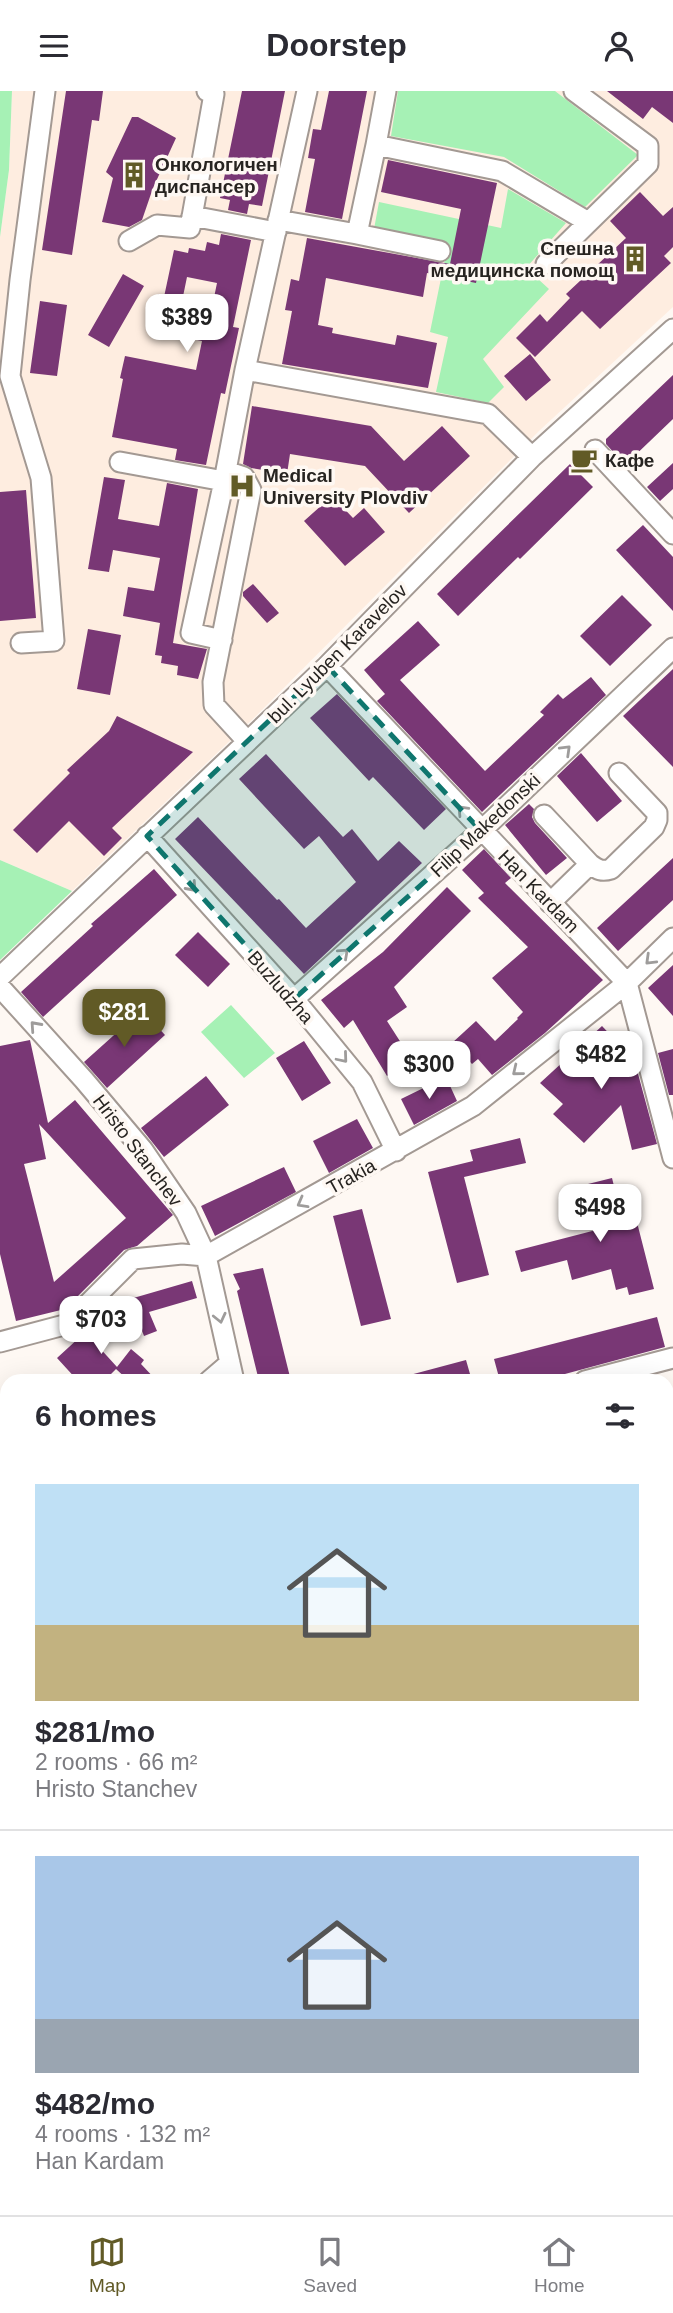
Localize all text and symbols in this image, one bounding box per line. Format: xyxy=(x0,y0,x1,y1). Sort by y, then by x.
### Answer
icon: menu xyxy=(35,27,73,65)
text: Doorstep xyxy=(266,27,407,63)
icon: person xyxy=(600,27,638,65)
place label: Онкологичен диспансер xyxy=(155,154,278,197)
building icon: Онкологичен диспансер xyxy=(119,160,149,190)
place label: Спешна медицинска помощ xyxy=(431,238,614,281)
building icon: Спешна медицинска помощ xyxy=(620,244,650,274)
pin: $389 xyxy=(146,295,228,354)
text: $389 xyxy=(161,304,213,330)
cafe icon: Кафе xyxy=(569,445,599,475)
place label: Кафе xyxy=(605,450,654,471)
place label: Medical University Plovdiv xyxy=(263,465,428,508)
hospital icon: Medical University Plovdiv xyxy=(227,471,257,501)
street label: bul. Lyuben Karavelov xyxy=(264,579,411,727)
one-way arrow xyxy=(558,745,571,758)
street label: Filip Makedonski xyxy=(426,769,544,881)
one-way arrow xyxy=(457,805,470,818)
street label: Han Kardam xyxy=(494,846,583,937)
one-way arrow xyxy=(184,879,197,892)
street label: Buzludzha xyxy=(244,947,318,1028)
one-way arrow xyxy=(336,949,349,962)
one-way arrow xyxy=(645,952,658,965)
pin: $281 xyxy=(83,989,165,1049)
text: $281 xyxy=(98,999,150,1025)
one-way arrow xyxy=(30,1021,43,1034)
pin: $482 xyxy=(560,1031,642,1091)
pin: $300 xyxy=(388,1041,470,1101)
text: $482 xyxy=(575,1041,627,1067)
one-way arrow xyxy=(334,1050,347,1063)
text: $300 xyxy=(403,1051,455,1077)
one-way arrow xyxy=(512,1063,524,1076)
street label: Hristo Stanchev xyxy=(89,1090,187,1211)
street label: Trakia xyxy=(323,1154,379,1198)
pin: $498 xyxy=(559,1185,641,1244)
text: $498 xyxy=(574,1194,626,1220)
one-way arrow xyxy=(297,1195,310,1208)
pin: $703 xyxy=(60,1297,142,1356)
text: $703 xyxy=(75,1306,127,1332)
one-way arrow xyxy=(212,1312,227,1324)
icon: filters xyxy=(601,1397,639,1435)
text: 6 homes xyxy=(35,1399,157,1432)
icon: home xyxy=(274,1530,400,1656)
text: $281/mo xyxy=(35,1715,155,1748)
text: 2 rooms · 66 m² xyxy=(35,1749,197,1775)
text: Hristo Stanchev xyxy=(35,1776,197,1802)
icon: home xyxy=(274,1902,400,2028)
text: $482/mo xyxy=(35,2087,155,2120)
text: 4 rooms · 132 m² xyxy=(35,2121,210,2147)
text: Han Kardam xyxy=(35,2148,164,2174)
tab: Map xyxy=(88,2233,126,2297)
tab: Saved xyxy=(303,2233,357,2297)
tab: Home xyxy=(534,2233,585,2297)

